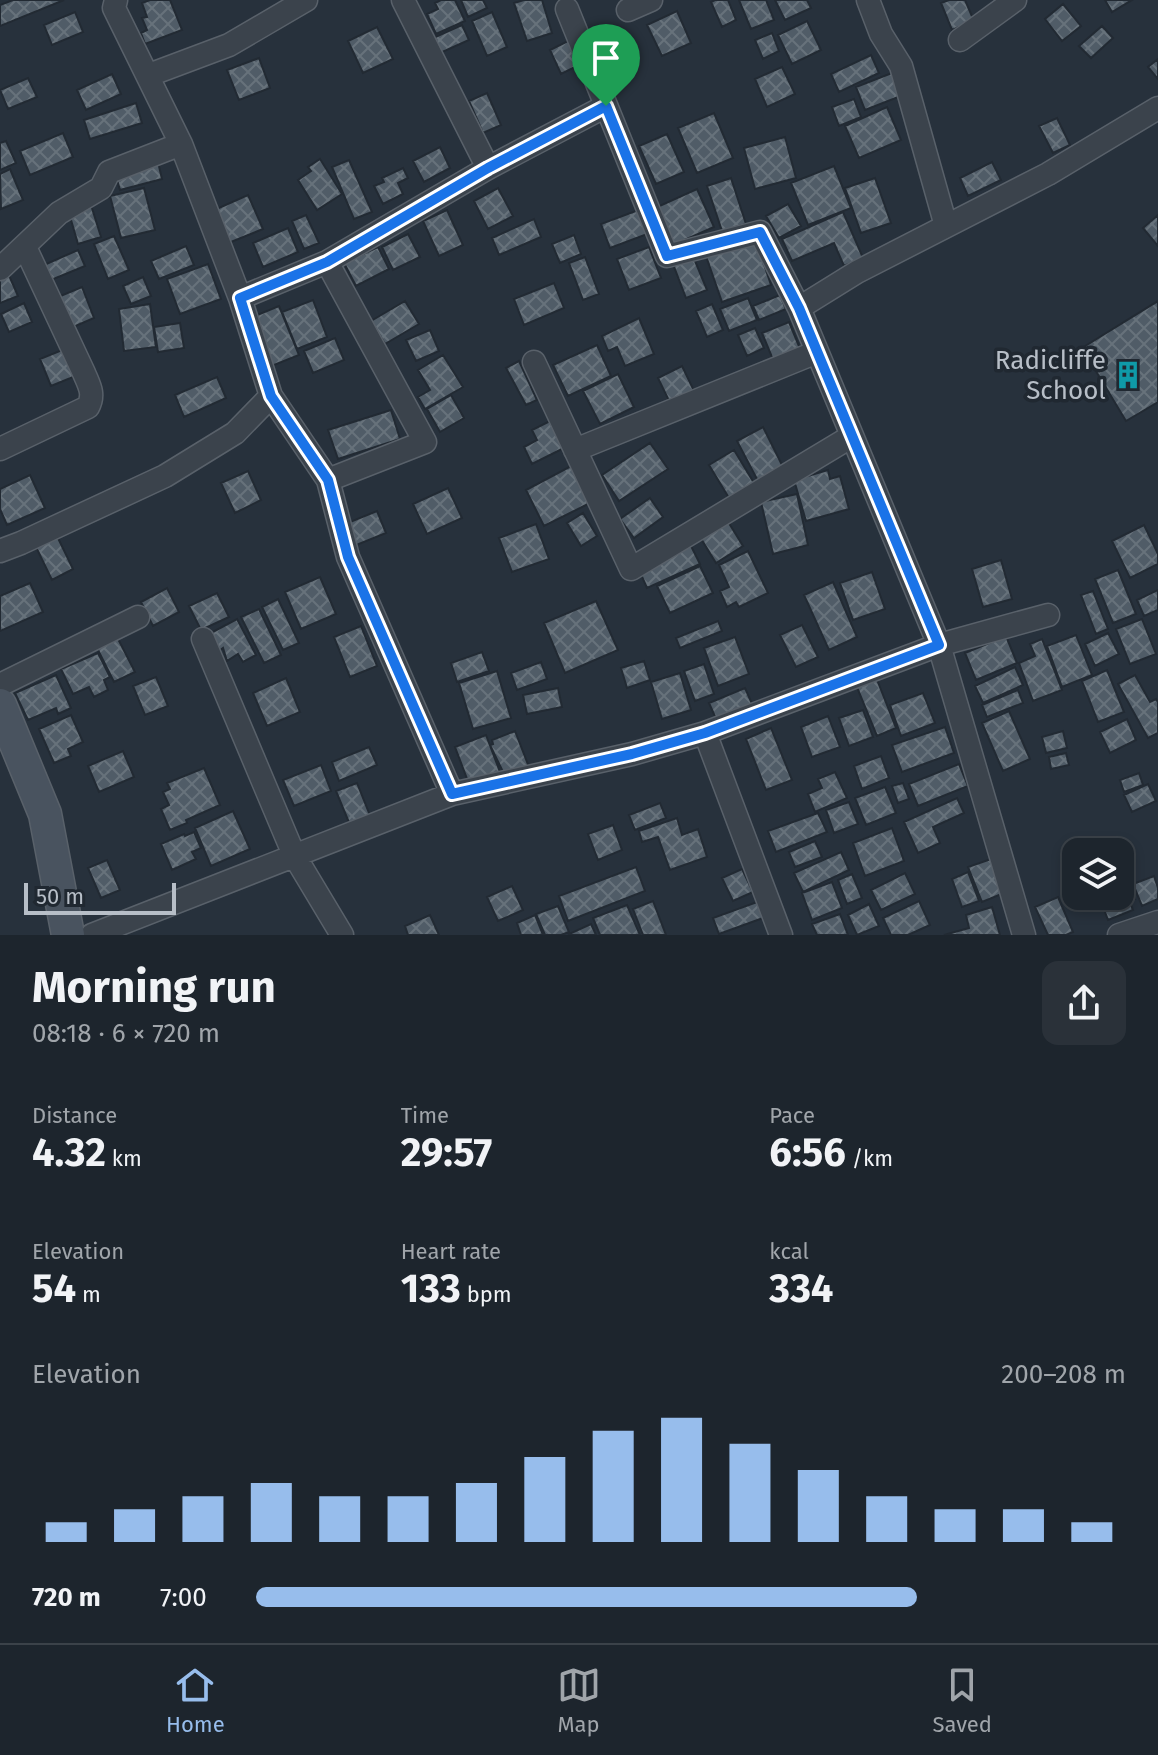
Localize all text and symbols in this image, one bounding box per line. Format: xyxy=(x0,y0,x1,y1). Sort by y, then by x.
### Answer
pin xyxy=(572,24,640,106)
icon: arrive xyxy=(584,36,628,80)
place label: Radicliffe School xyxy=(995,345,1106,406)
building icon: Radicliffe School xyxy=(1113,360,1143,390)
map controls xyxy=(1062,838,1134,910)
button: layers xyxy=(1062,838,1134,910)
scale bar xyxy=(24,879,176,915)
text: 50 m xyxy=(36,883,84,910)
text: Morning run xyxy=(32,961,276,1014)
button: share xyxy=(1042,961,1126,1045)
text: 08:18 · 6 × 720 m xyxy=(32,1018,220,1049)
text: Distance xyxy=(32,1102,117,1129)
text: Time xyxy=(401,1102,449,1129)
text: Pace xyxy=(769,1102,815,1129)
text: 4.32 xyxy=(32,1129,106,1177)
text: 29:57 xyxy=(401,1129,492,1177)
text: 6:56 xyxy=(769,1129,846,1177)
text: km xyxy=(106,1145,142,1172)
text: /km xyxy=(846,1145,893,1172)
text: Elevation xyxy=(32,1238,124,1265)
text: Heart rate xyxy=(401,1238,501,1265)
text: kcal xyxy=(769,1238,809,1265)
text: 54 xyxy=(32,1265,76,1313)
text: 133 xyxy=(401,1265,461,1313)
text: 334 xyxy=(769,1265,833,1313)
text: m xyxy=(76,1281,101,1308)
text: bpm xyxy=(461,1281,512,1308)
text: Elevation xyxy=(32,1359,141,1390)
text: 200–208 m xyxy=(1001,1359,1126,1390)
text: 720 m xyxy=(32,1582,101,1613)
text: 7:00 xyxy=(160,1582,207,1613)
tab: Home xyxy=(166,1663,225,1738)
tab: Map xyxy=(557,1663,601,1738)
tab: Saved xyxy=(933,1663,992,1738)

